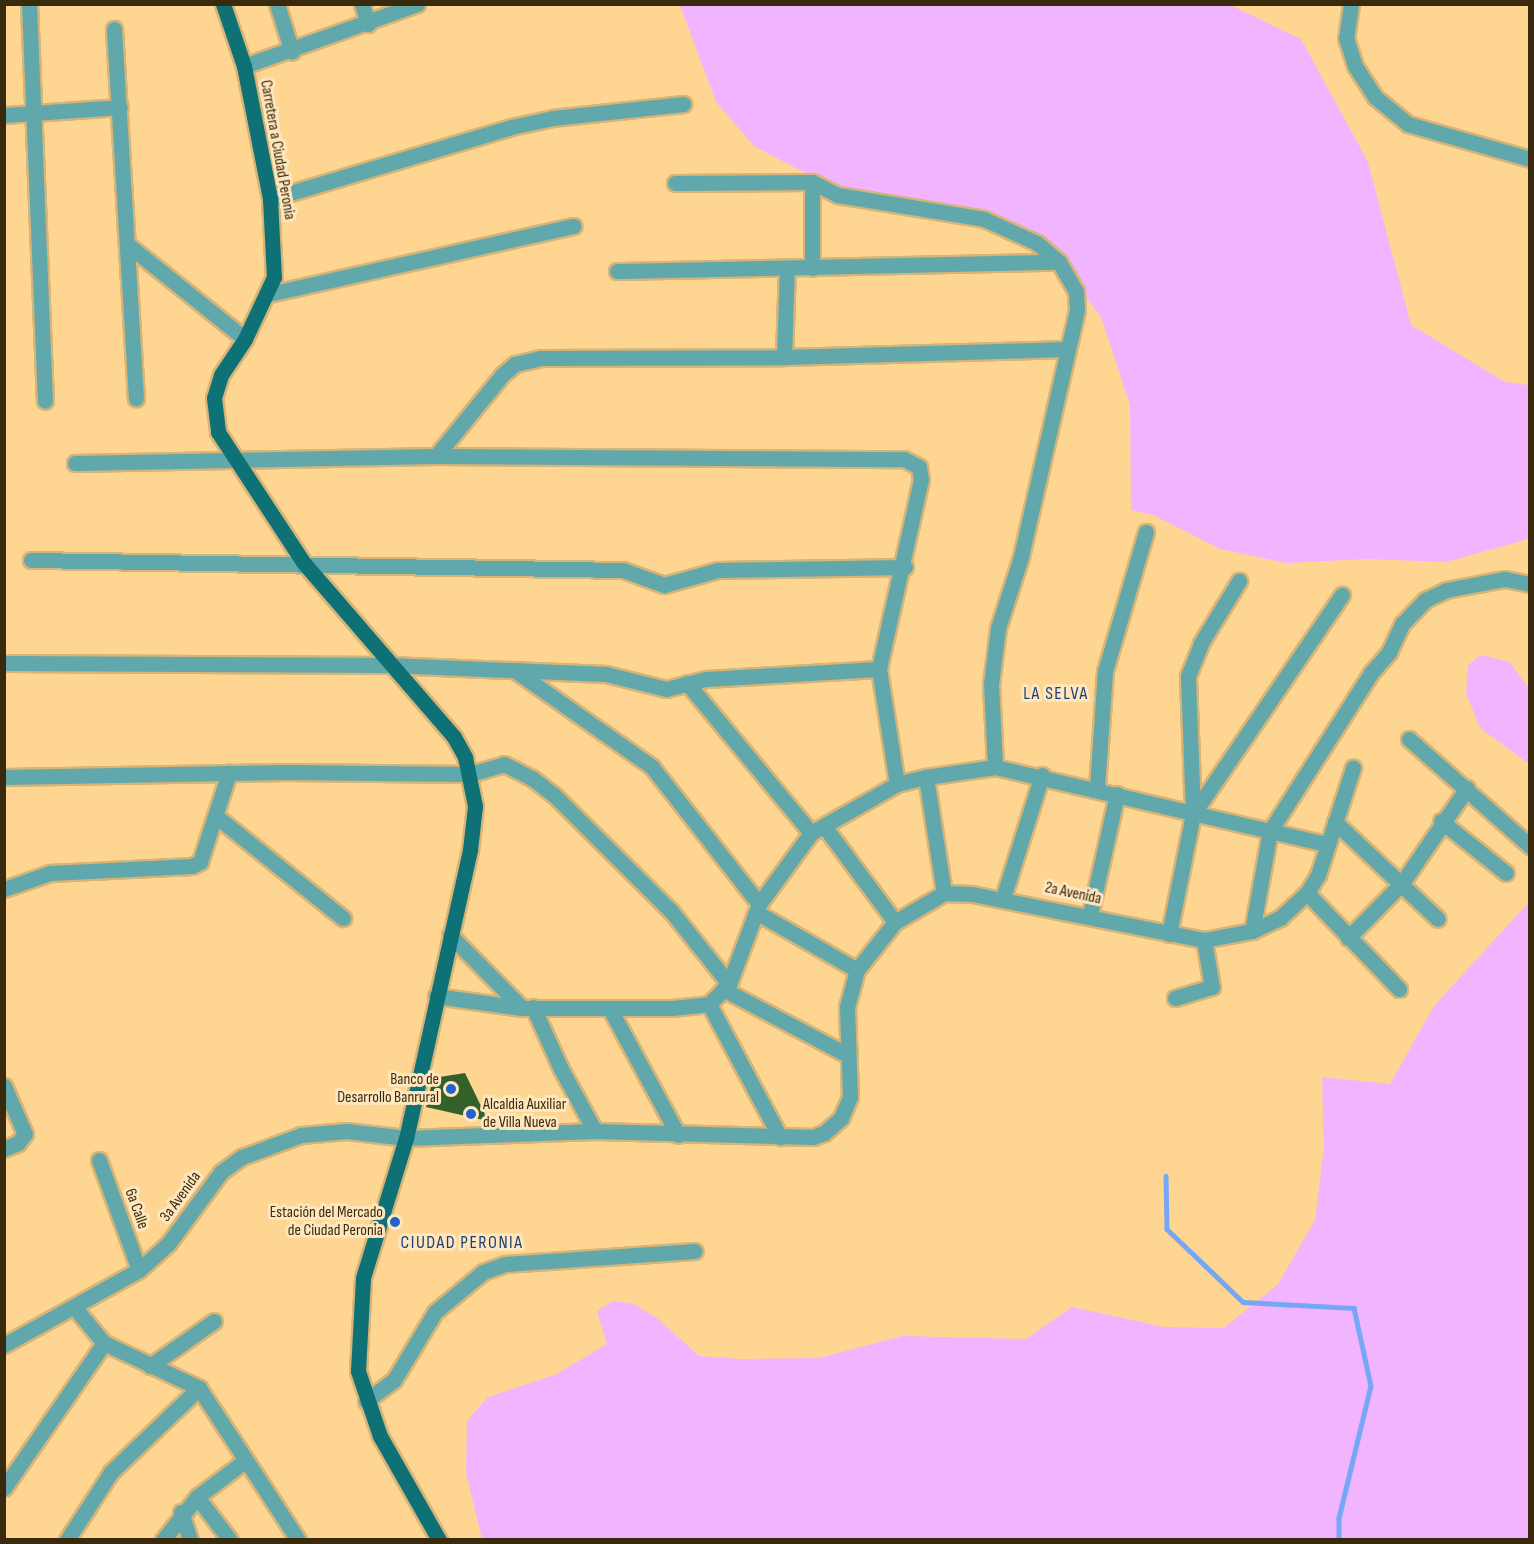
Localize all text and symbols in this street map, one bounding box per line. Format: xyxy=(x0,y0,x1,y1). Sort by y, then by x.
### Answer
street label: Carretera a Ciudad Peronia xyxy=(255,79,299,221)
district label: LA SELVA xyxy=(1023,683,1089,705)
street label: 2a Avenida xyxy=(1043,879,1103,909)
place label: Banco de Desarrollo Banrural xyxy=(337,1070,439,1108)
marker: Banco de Desarrollo Banrural xyxy=(444,1082,458,1096)
place label: Alcaldia Auxiliar de Villa Nueva xyxy=(483,1095,566,1133)
marker: Alcaldia Auxiliar de Villa Nueva xyxy=(464,1107,478,1121)
street label: 3a Avenida xyxy=(156,1168,206,1226)
street label: 6a Calle xyxy=(120,1186,152,1232)
place label: Estación del Mercado de Ciudad Peronia xyxy=(270,1203,383,1241)
marker: Estación del Mercado de Ciudad Peronia xyxy=(388,1215,402,1229)
district label: CIUDAD PERONIA xyxy=(401,1232,523,1254)

